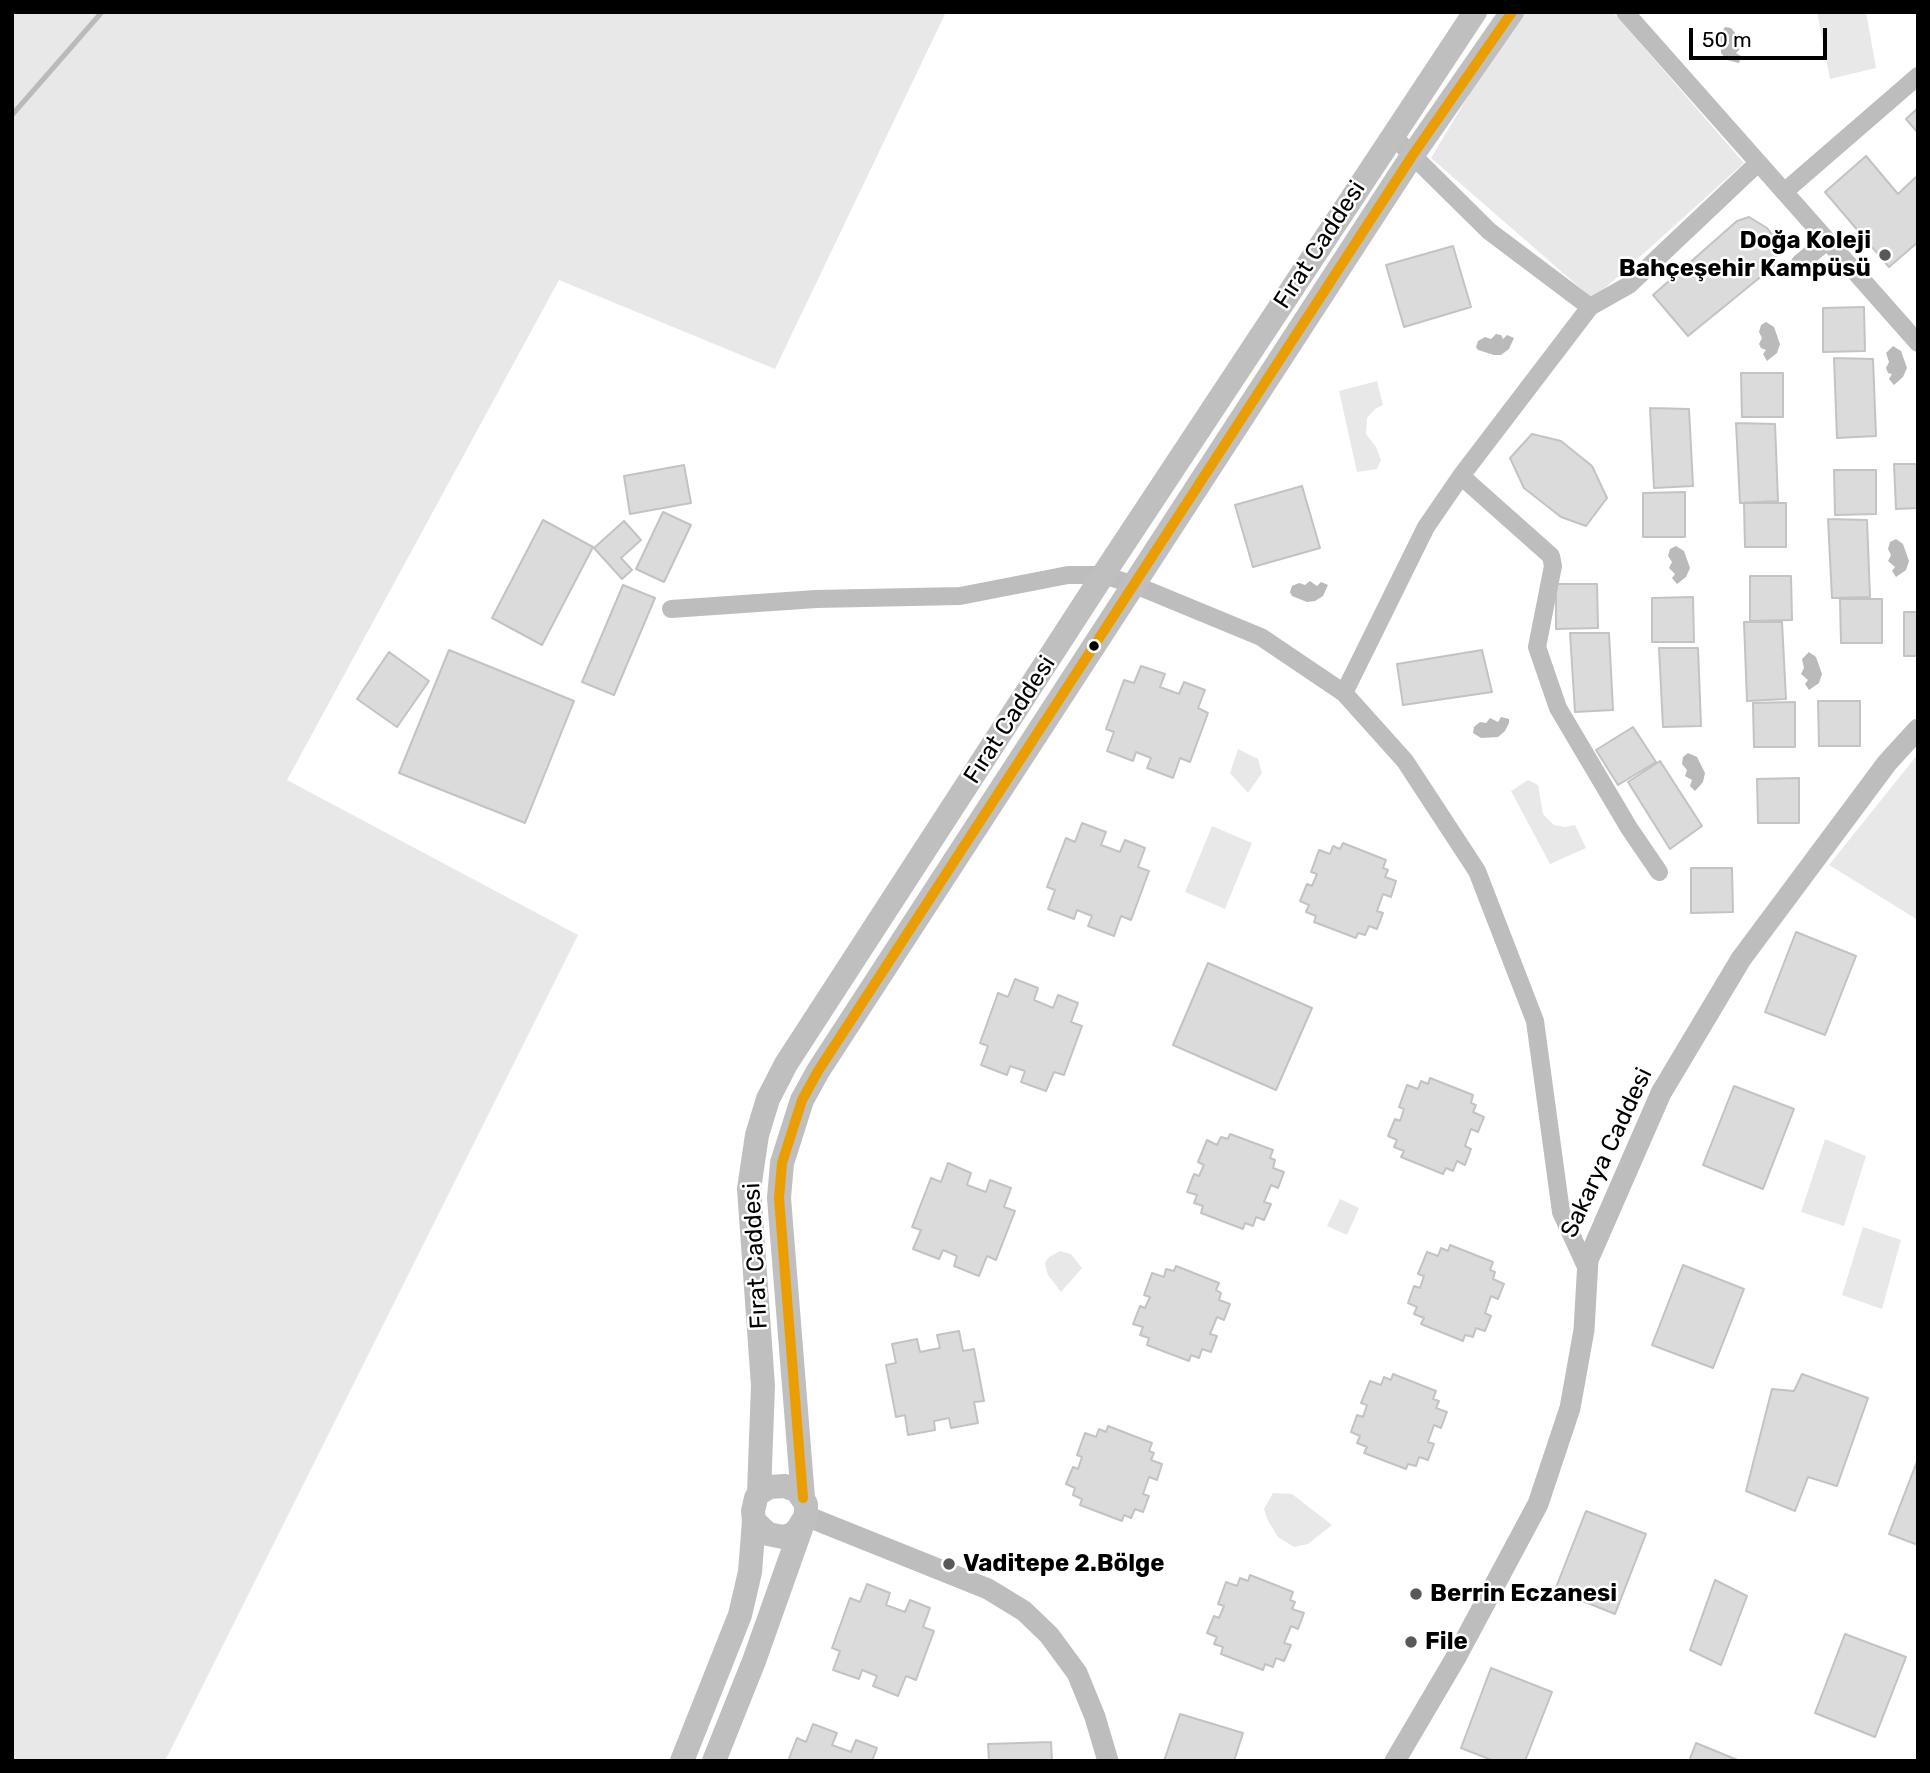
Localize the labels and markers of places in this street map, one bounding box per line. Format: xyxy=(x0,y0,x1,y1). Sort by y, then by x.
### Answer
place label: Doğa Koleji Bahçeşehir Kampüsü xyxy=(1619,227,1871,283)
marker: Doğa Koleji Bahçeşehir Kampüsü xyxy=(1877,247,1893,263)
unlabelled marker xyxy=(1087,639,1101,653)
place label: Vaditepe 2.Bölge xyxy=(963,1550,1165,1578)
marker: Vaditepe 2.Bölge xyxy=(941,1556,957,1572)
place label: Berrin Eczanesi xyxy=(1430,1580,1617,1608)
marker: Berrin Eczanesi xyxy=(1408,1586,1424,1602)
place label: File xyxy=(1425,1628,1468,1656)
marker: File xyxy=(1403,1634,1419,1650)

